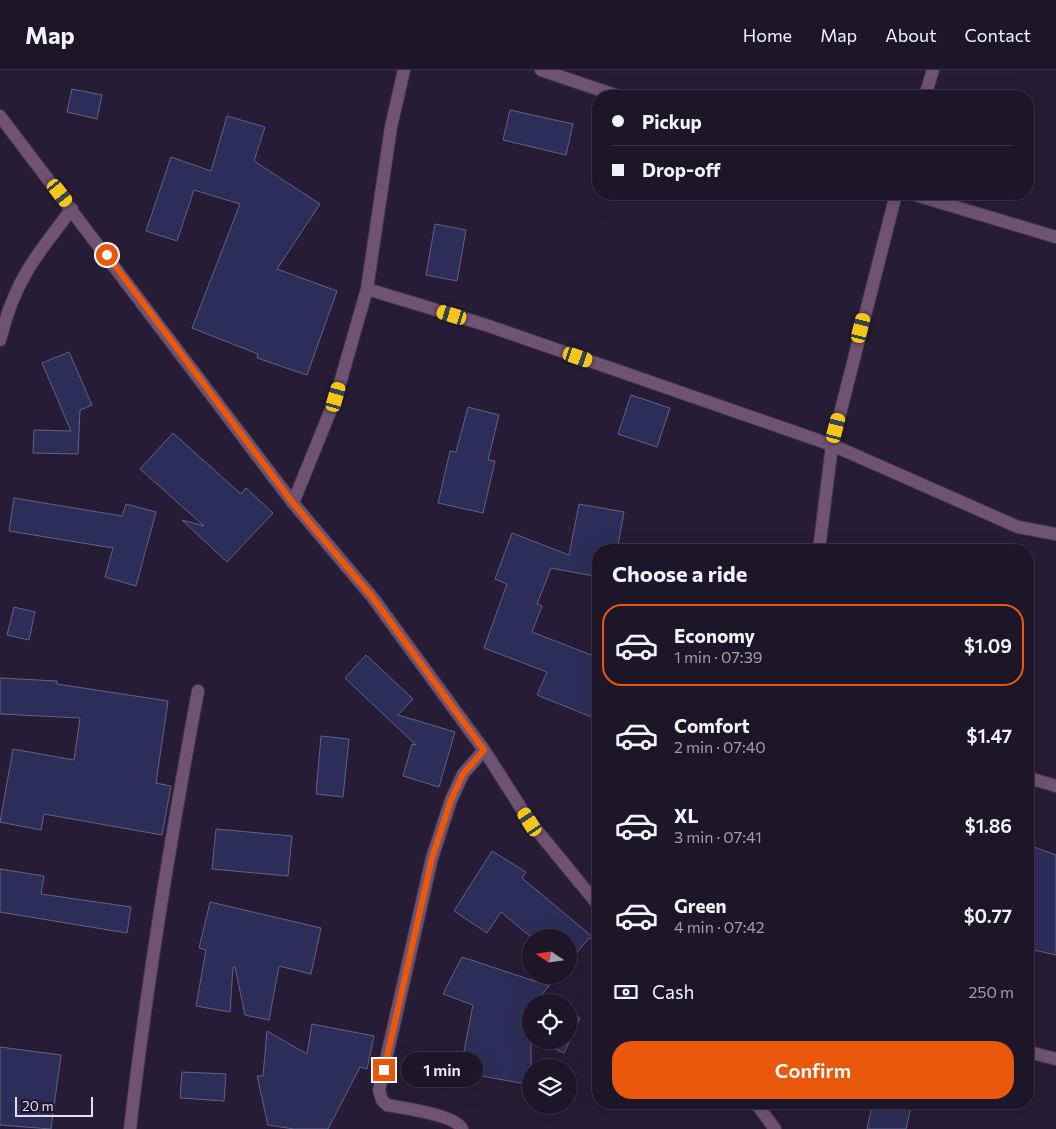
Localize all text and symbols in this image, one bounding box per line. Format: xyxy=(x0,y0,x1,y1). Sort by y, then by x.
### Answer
text: Map xyxy=(25,20,75,49)
text: Home xyxy=(743,24,792,46)
text: Map xyxy=(820,24,857,46)
text: About xyxy=(885,24,937,46)
text: Contact xyxy=(965,24,1031,46)
text: Pickup xyxy=(642,110,702,133)
text: Drop-off xyxy=(642,158,721,181)
car xyxy=(44,177,75,209)
route start xyxy=(96,244,118,266)
car xyxy=(435,303,468,327)
car xyxy=(850,312,871,344)
car xyxy=(561,345,594,369)
car xyxy=(324,381,347,413)
car xyxy=(825,412,846,444)
text: Choose a ride xyxy=(612,560,747,587)
icon: car xyxy=(614,623,659,668)
text: Economy xyxy=(674,624,755,647)
text: $1.09 xyxy=(964,634,1012,657)
text: 1 min · 07:39 xyxy=(674,647,763,666)
icon: car xyxy=(614,713,659,758)
text: Comfort xyxy=(674,714,750,737)
text: $1.47 xyxy=(967,724,1012,747)
text: 2 min · 07:40 xyxy=(674,737,766,756)
icon: car xyxy=(614,803,659,848)
text: XL xyxy=(674,804,699,827)
car xyxy=(515,805,544,839)
text: $1.86 xyxy=(965,814,1012,837)
text: 3 min · 07:41 xyxy=(674,827,762,846)
icon: car xyxy=(614,893,659,938)
text: Green xyxy=(674,894,726,917)
text: $0.77 xyxy=(964,904,1012,927)
text: 4 min · 07:42 xyxy=(674,917,765,936)
north arrow xyxy=(522,929,578,984)
map controls xyxy=(522,929,577,1114)
icon: cash xyxy=(612,978,640,1006)
text: Cash xyxy=(652,980,694,1003)
text: 250 m xyxy=(968,982,1014,1001)
button: locate xyxy=(522,994,577,1049)
button: Confirm xyxy=(612,1041,1014,1099)
callout: 1 min xyxy=(402,1052,484,1088)
route end xyxy=(373,1059,395,1081)
button: layers xyxy=(522,1059,577,1114)
text: 1 min xyxy=(423,1060,461,1079)
scale bar xyxy=(15,1094,92,1117)
text: 20 m xyxy=(22,1097,54,1114)

